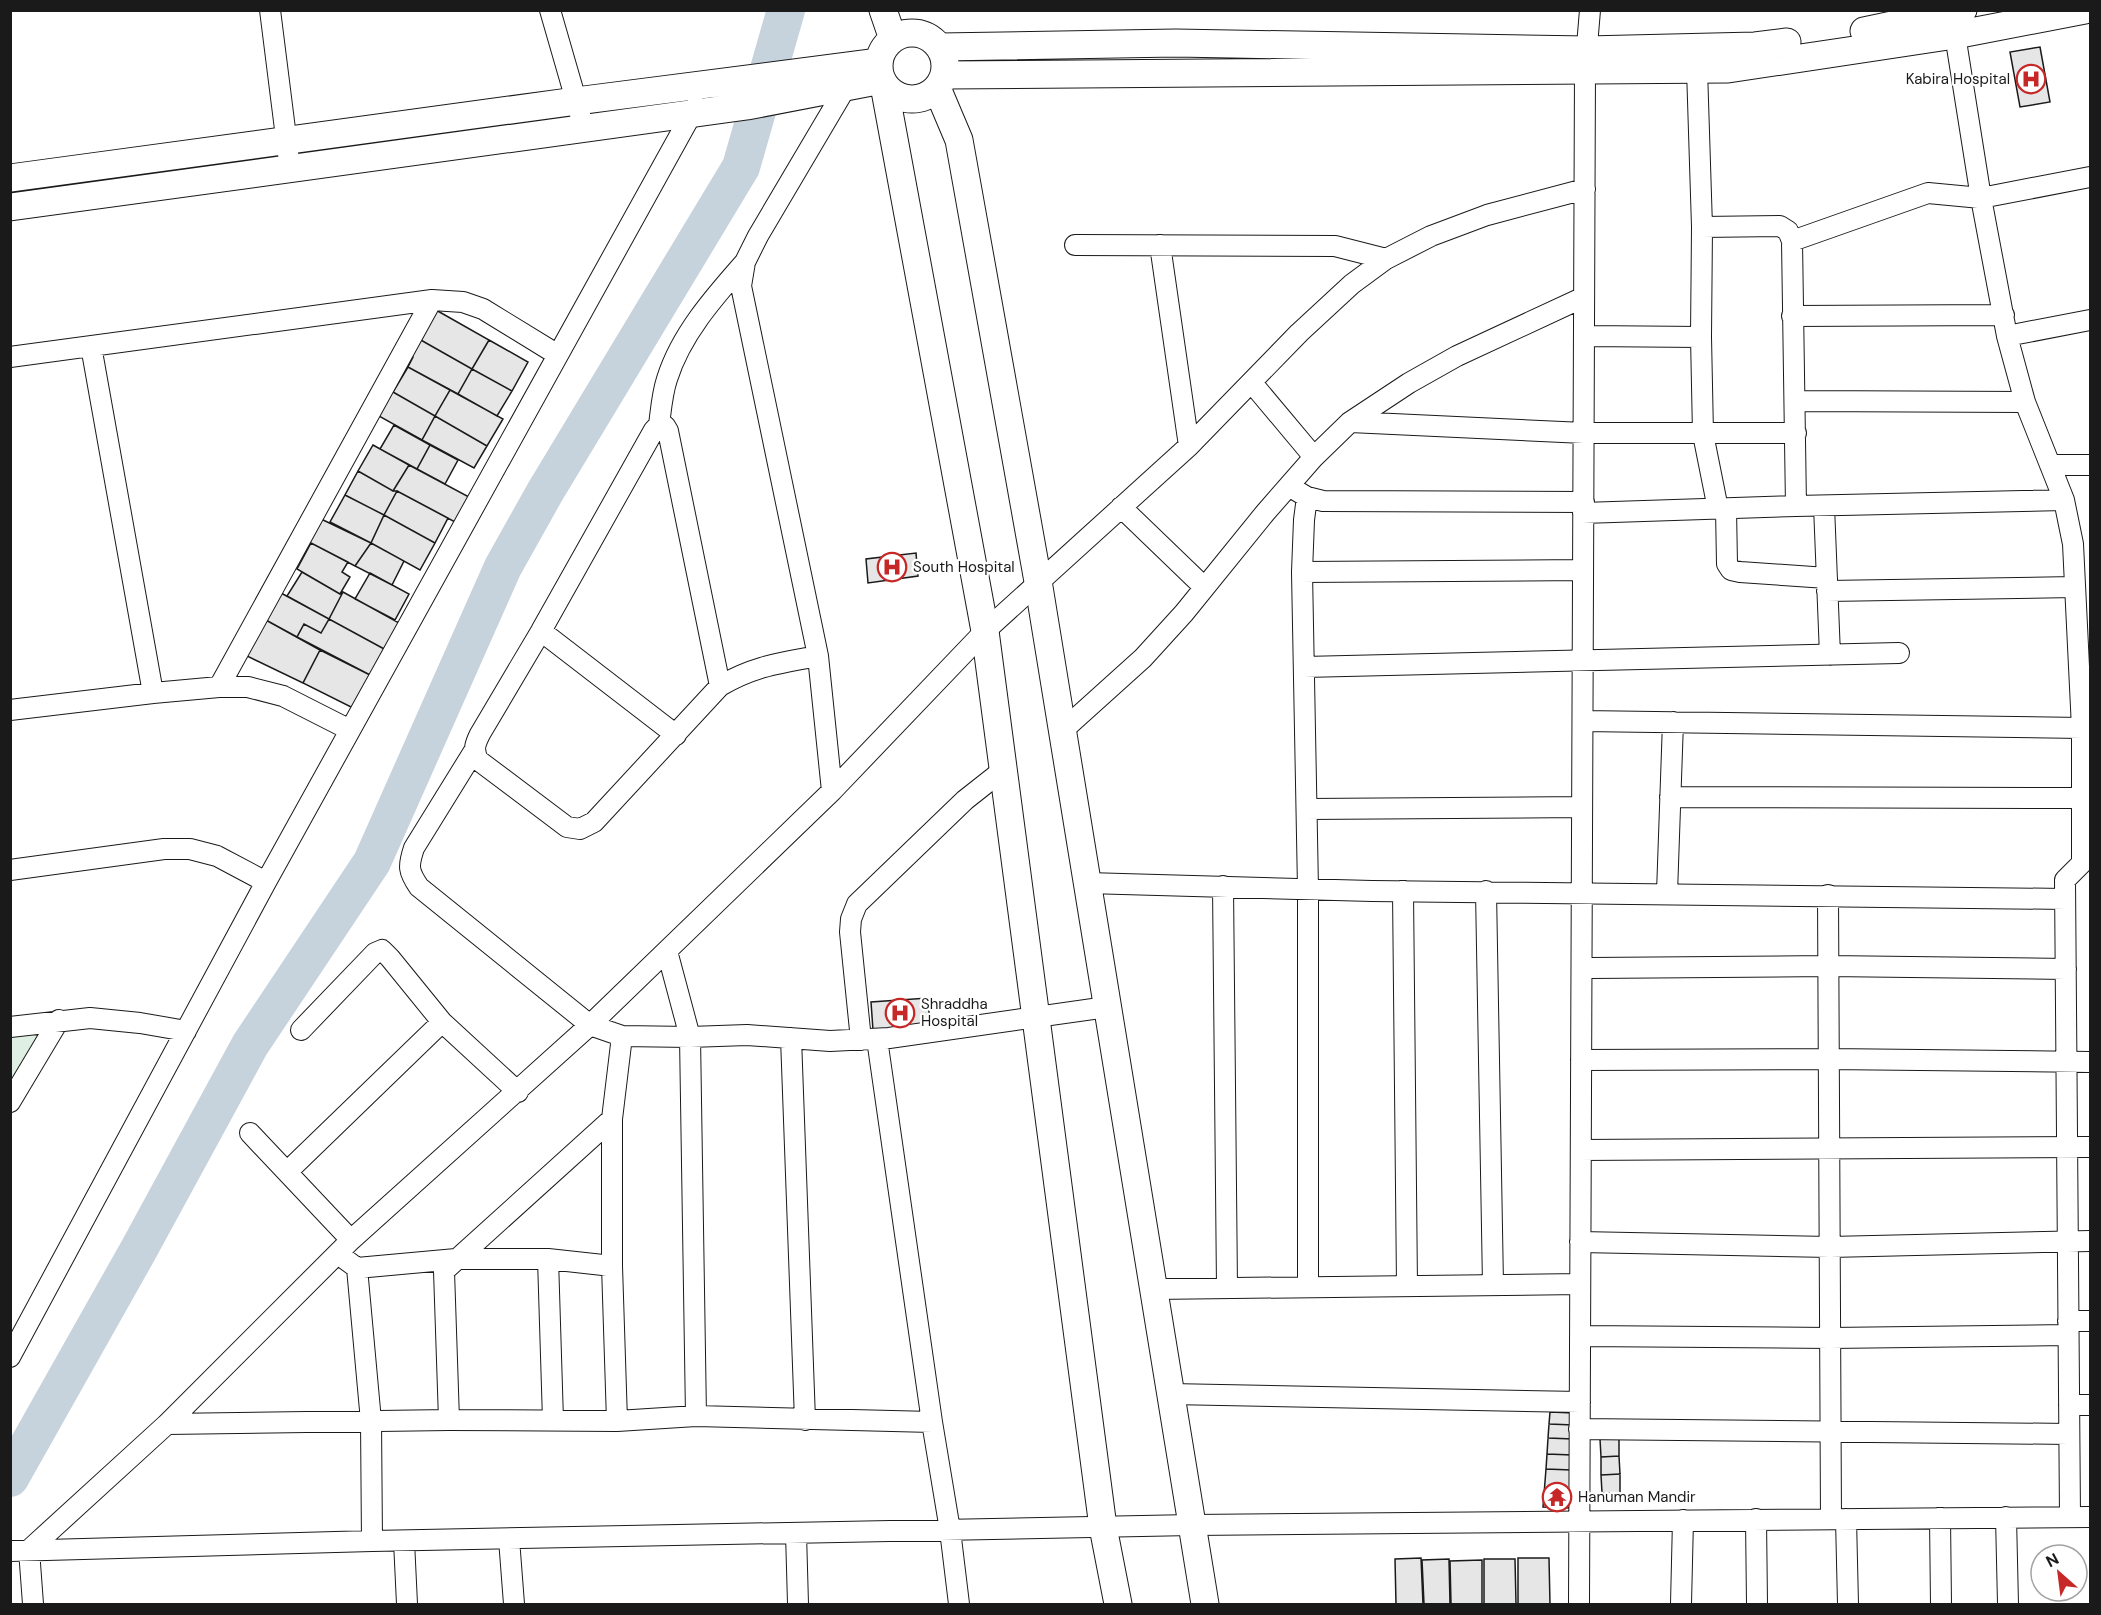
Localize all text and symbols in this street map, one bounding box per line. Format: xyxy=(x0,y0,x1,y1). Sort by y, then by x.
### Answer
hospital icon: Kabira Hospital xyxy=(2015,63,2047,95)
place label: Kabira Hospital xyxy=(1906,69,2010,89)
hospital icon: South Hospital xyxy=(876,551,908,583)
place label: South Hospital xyxy=(913,557,1015,577)
place label: Shraddha Hospital xyxy=(921,994,988,1031)
hospital icon: Shraddha Hospital xyxy=(884,997,916,1029)
temple icon: Hanuman Mandir xyxy=(1541,1481,1573,1513)
place label: Hanuman Mandir xyxy=(1578,1487,1696,1507)
north arrow xyxy=(2029,1543,2089,1603)
text: N xyxy=(2042,1548,2062,1572)

